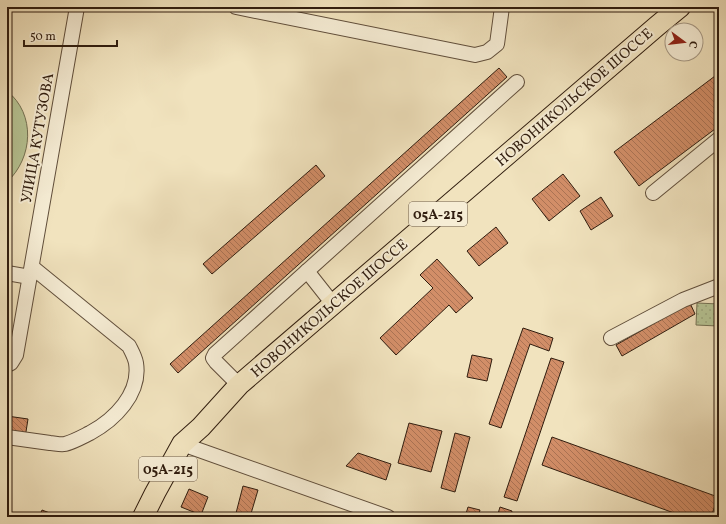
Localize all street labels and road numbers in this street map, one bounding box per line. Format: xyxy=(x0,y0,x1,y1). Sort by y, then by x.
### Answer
street label: НОВОНИКОЛЬСКОЕ ШОССЕ xyxy=(492,24,658,172)
street label: УЛИЦА КУТУЗОВА xyxy=(17,71,60,205)
road number: 05А-215 xyxy=(409,202,467,226)
street label: НОВОНИКОЛЬСКОЕ ШОССЕ xyxy=(247,235,413,383)
road number: 05А-215 xyxy=(139,457,197,481)

